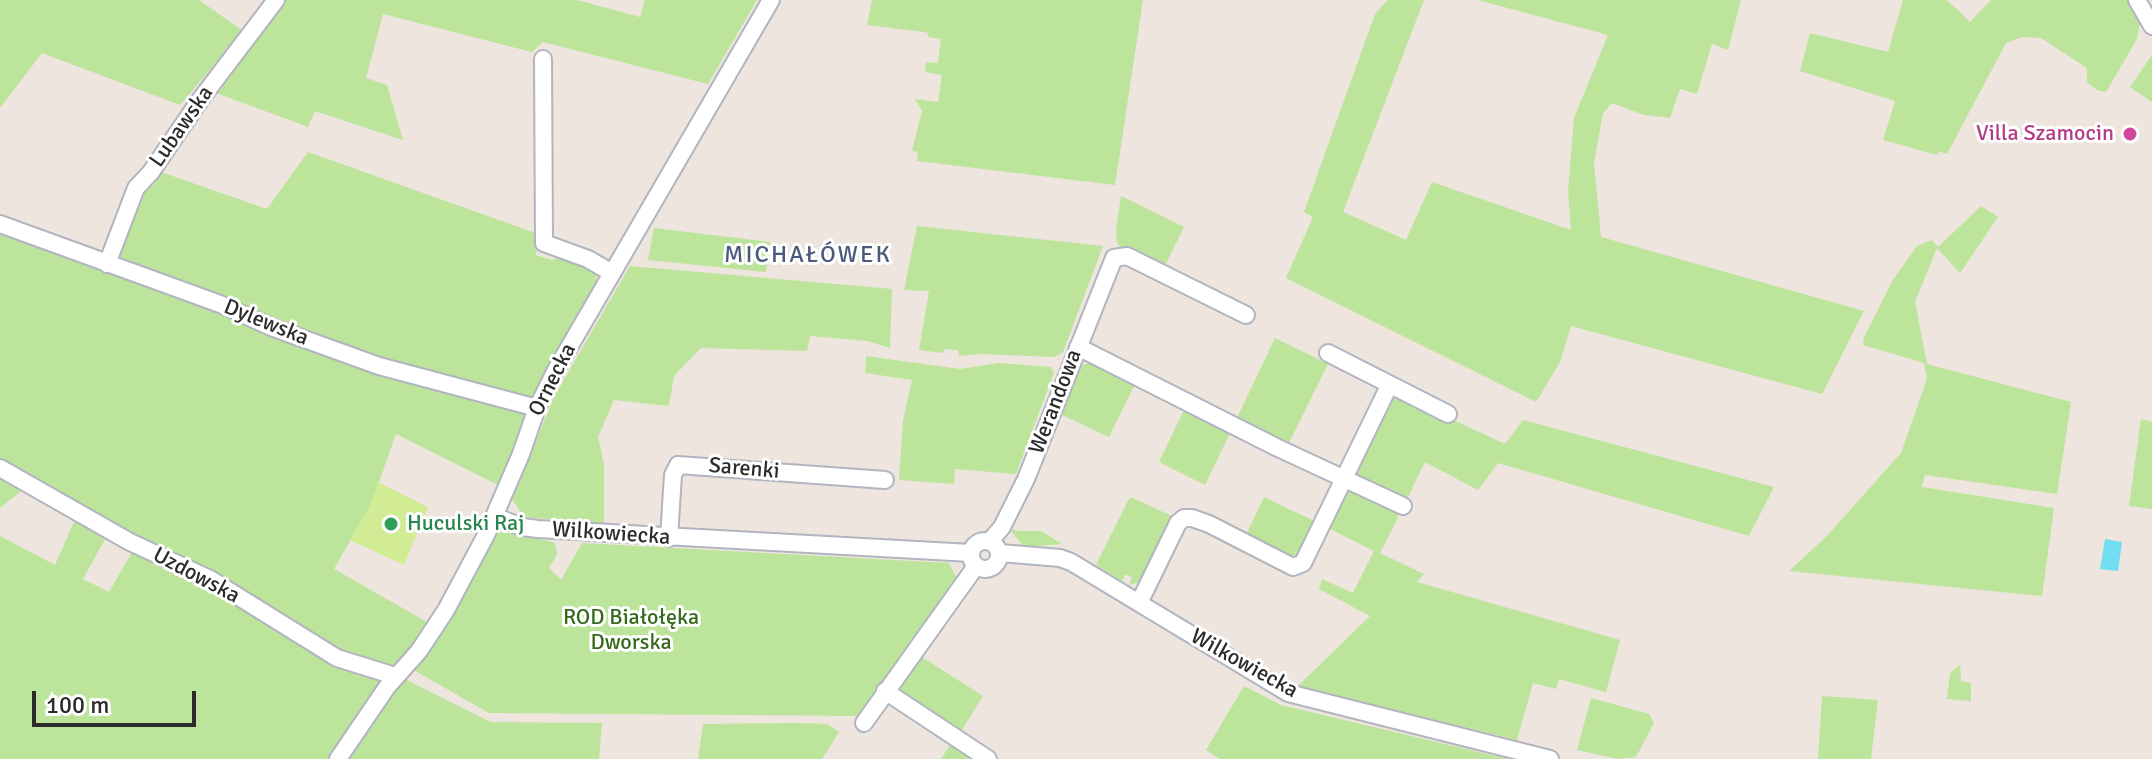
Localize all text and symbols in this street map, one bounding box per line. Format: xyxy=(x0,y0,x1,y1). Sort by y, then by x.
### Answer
street label: Lubawska xyxy=(144,81,220,173)
place label: Villa Szamocin xyxy=(1976,121,2114,147)
marker: Villa Szamocin xyxy=(2121,125,2139,143)
district label: MICHAŁÓWEK xyxy=(724,242,892,270)
street label: Dylewska xyxy=(220,294,312,352)
street label: Ornecka xyxy=(524,339,582,421)
street label: Werandowa xyxy=(1024,346,1088,458)
street label: Sarenki xyxy=(708,453,780,485)
place label: Huculski Raj xyxy=(407,511,524,537)
marker: Huculski Raj xyxy=(382,515,400,533)
street label: Wilkowiecka xyxy=(551,517,671,551)
street label: Uzdowska xyxy=(148,542,244,610)
park label: ROD Białołęka Dworska xyxy=(563,605,699,656)
street label: Wilkowiecka xyxy=(1186,624,1302,704)
scale bar xyxy=(36,675,200,725)
text: 100 m xyxy=(46,690,109,720)

